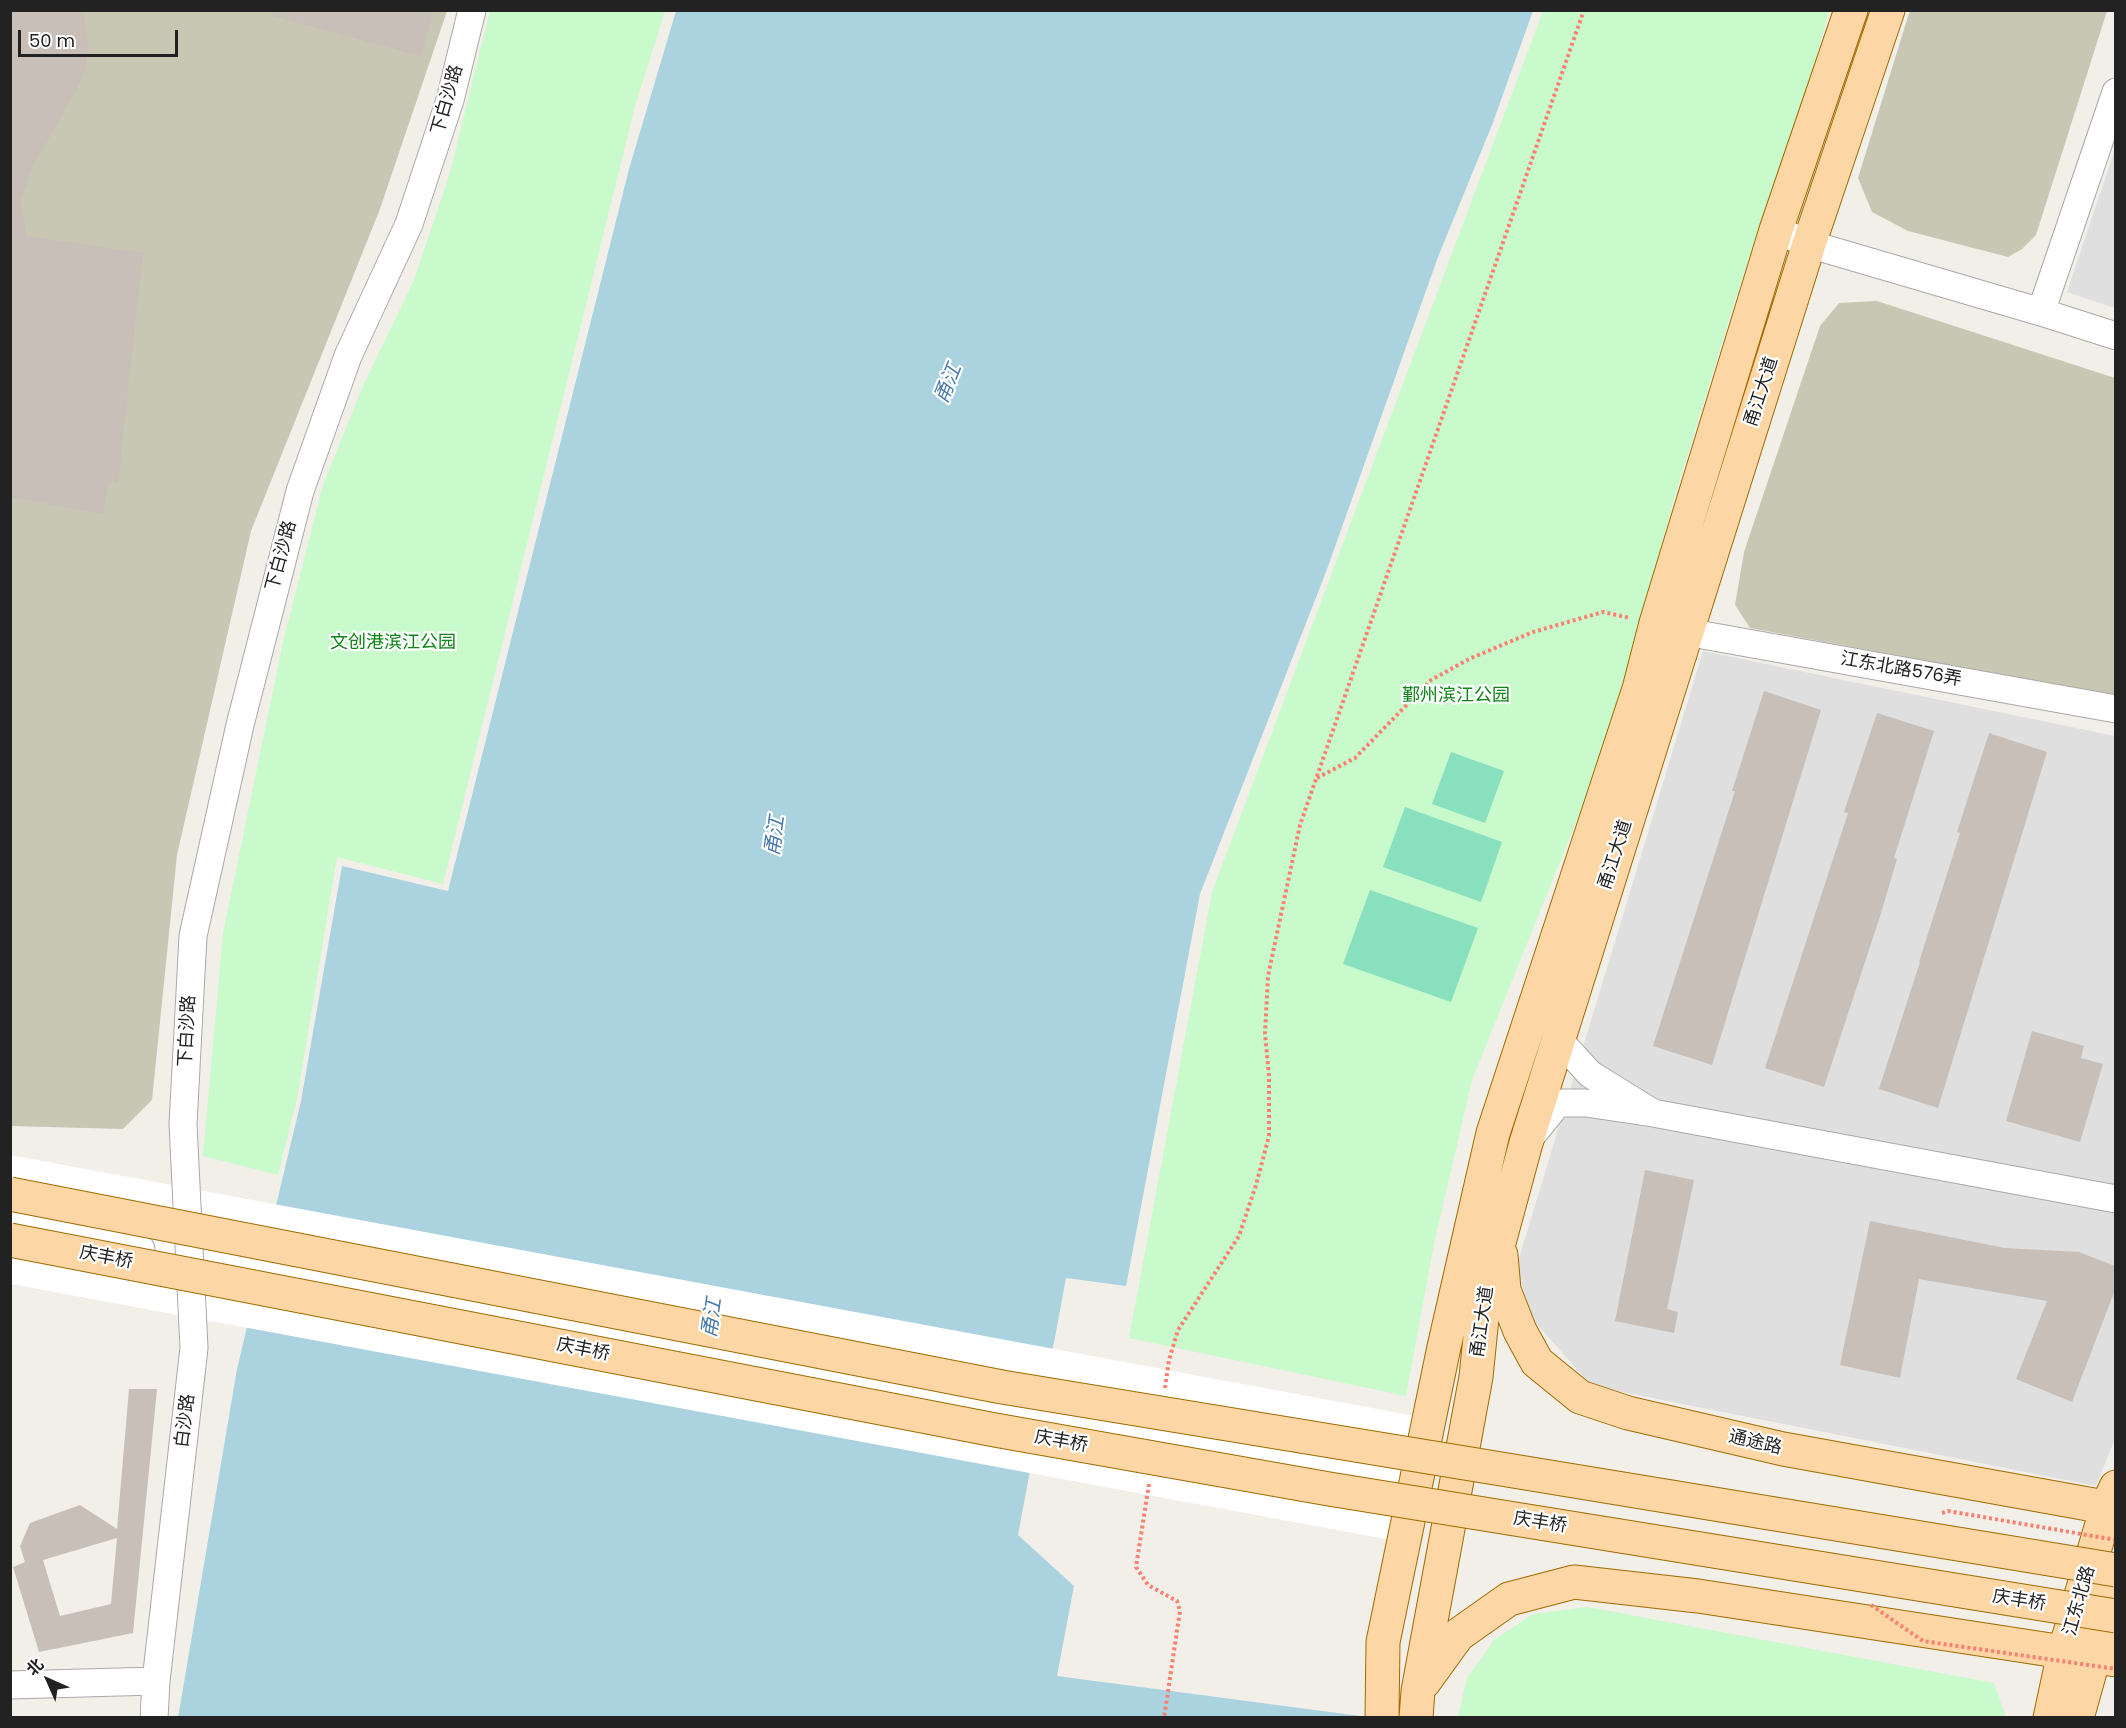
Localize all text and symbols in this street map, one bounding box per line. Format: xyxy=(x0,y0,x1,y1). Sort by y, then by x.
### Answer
scale bar xyxy=(21,18,182,56)
text: 50 m xyxy=(29,28,75,53)
street label: 下白沙路 xyxy=(428,62,468,138)
street label: 甬江大道 xyxy=(1741,354,1783,430)
water label: 甬江 xyxy=(930,361,968,407)
street label: 下白沙路 xyxy=(262,518,302,594)
park label: 文创港滨江公园 xyxy=(330,632,456,654)
street label: 江东北路576弄 xyxy=(1839,649,1963,691)
park label: 鄞州滨江公园 xyxy=(1402,685,1510,707)
water label: 甬江 xyxy=(761,815,791,857)
street label: 甬江大道 xyxy=(1595,817,1637,893)
street label: 下白沙路 xyxy=(175,994,201,1068)
street label: 庆丰桥 xyxy=(77,1242,135,1274)
street label: 甬江大道 xyxy=(1467,1285,1499,1359)
water label: 甬江 xyxy=(698,1297,728,1339)
street label: 庆丰桥 xyxy=(554,1334,612,1366)
street label: 白沙路 xyxy=(172,1393,200,1449)
street label: 通途路 xyxy=(1726,1426,1784,1460)
street label: 庆丰桥 xyxy=(1033,1427,1089,1457)
street label: 庆丰桥 xyxy=(1512,1508,1568,1538)
street label: 江东北路 xyxy=(2060,1563,2100,1639)
street label: 庆丰桥 xyxy=(1991,1586,2047,1616)
north arrow xyxy=(18,1650,78,1710)
text: 北 xyxy=(21,1653,49,1681)

